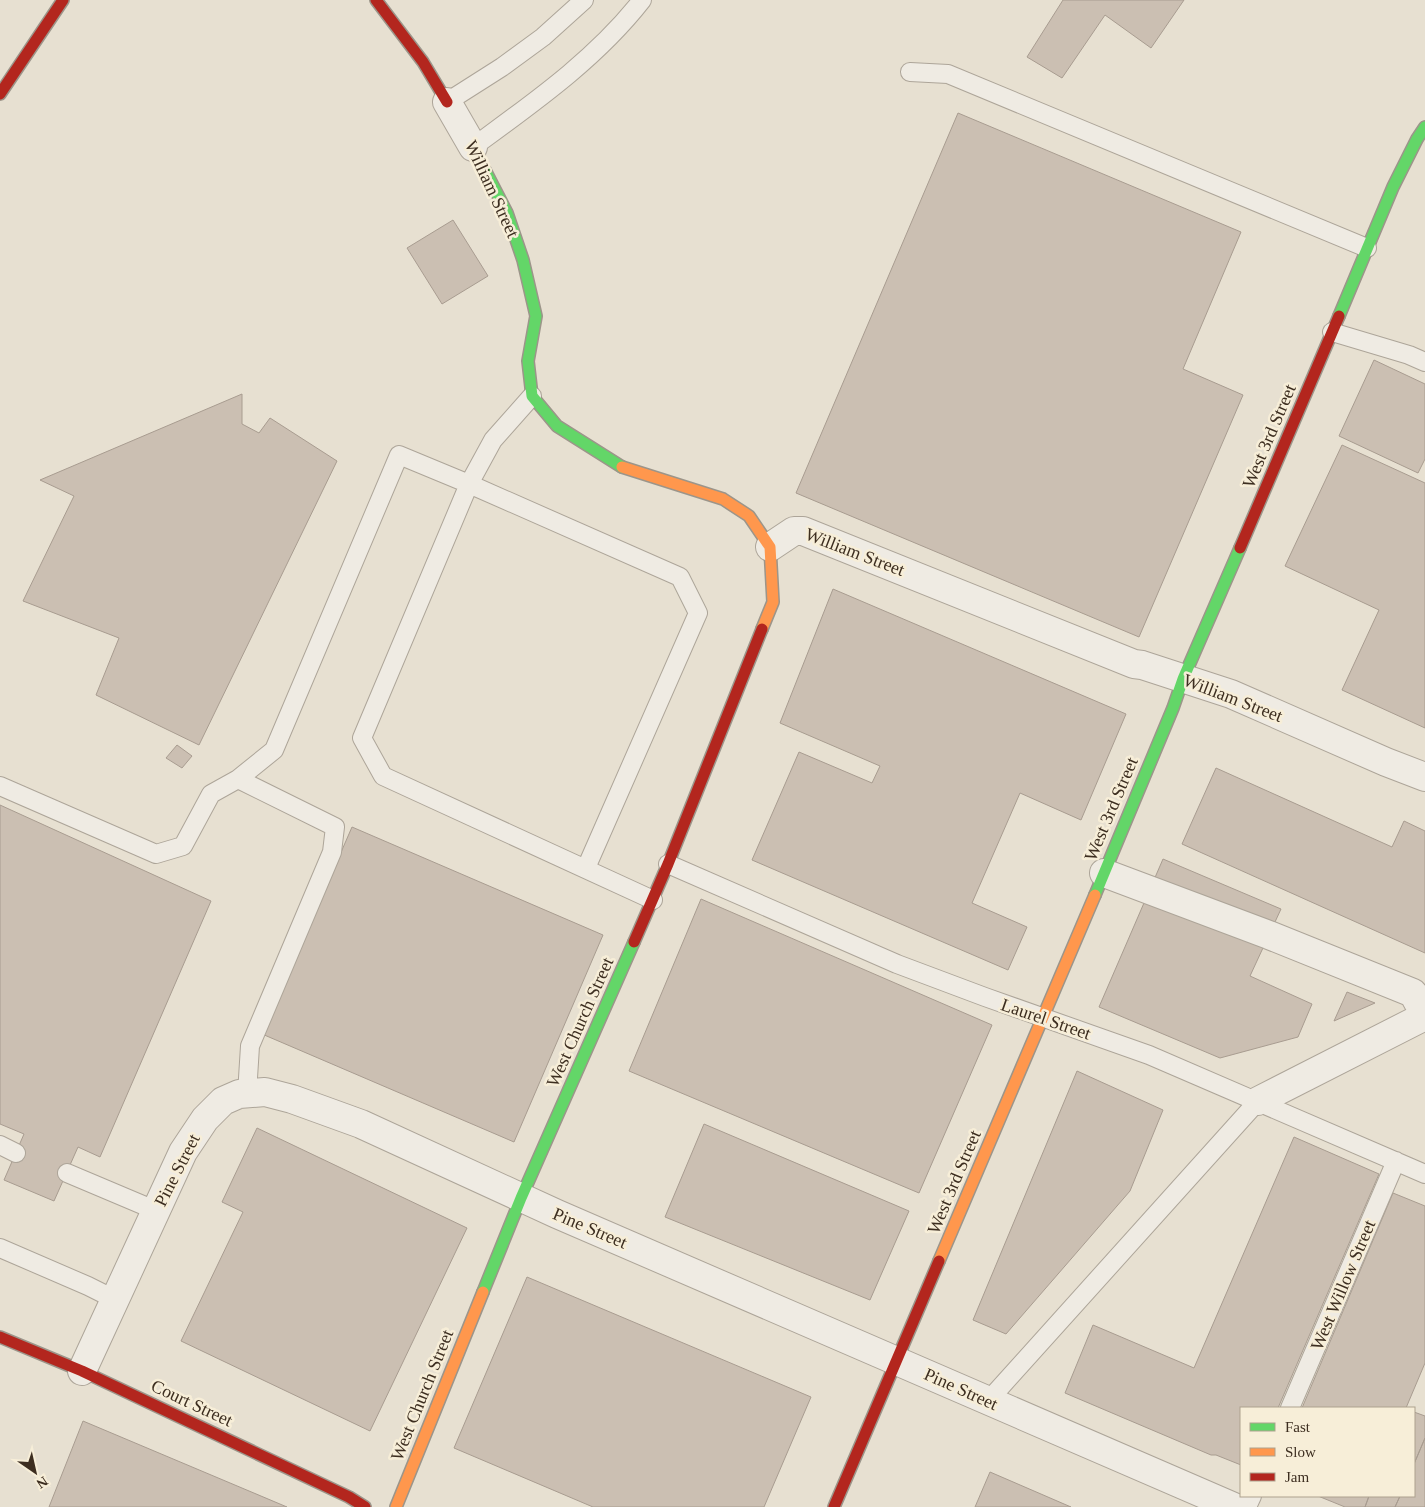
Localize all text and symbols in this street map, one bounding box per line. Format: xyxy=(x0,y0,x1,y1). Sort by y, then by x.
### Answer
street label: William Street xyxy=(461,137,523,241)
street label: West 3rd Street xyxy=(1238,381,1300,491)
street label: William Street xyxy=(803,524,907,580)
street label: William Street xyxy=(1181,670,1285,726)
street label: West 3rd Street xyxy=(1080,754,1142,864)
street label: West Church Street xyxy=(542,954,618,1090)
street label: Laurel Street xyxy=(999,994,1093,1044)
street label: West 3rd Street xyxy=(923,1127,985,1237)
street label: Pine Street xyxy=(150,1130,204,1210)
street label: Pine Street xyxy=(550,1203,630,1253)
street label: West Willow Street xyxy=(1307,1217,1379,1353)
street label: West Church Street xyxy=(387,1327,457,1463)
street label: Pine Street xyxy=(921,1364,1001,1414)
street label: Court Street xyxy=(148,1375,236,1431)
legend xyxy=(1240,1407,1415,1497)
text: Fast xyxy=(1285,1419,1311,1435)
text: Slow xyxy=(1285,1444,1316,1460)
north arrow xyxy=(10,1447,60,1497)
text: Jam xyxy=(1285,1469,1309,1485)
text: N xyxy=(34,1473,50,1491)

